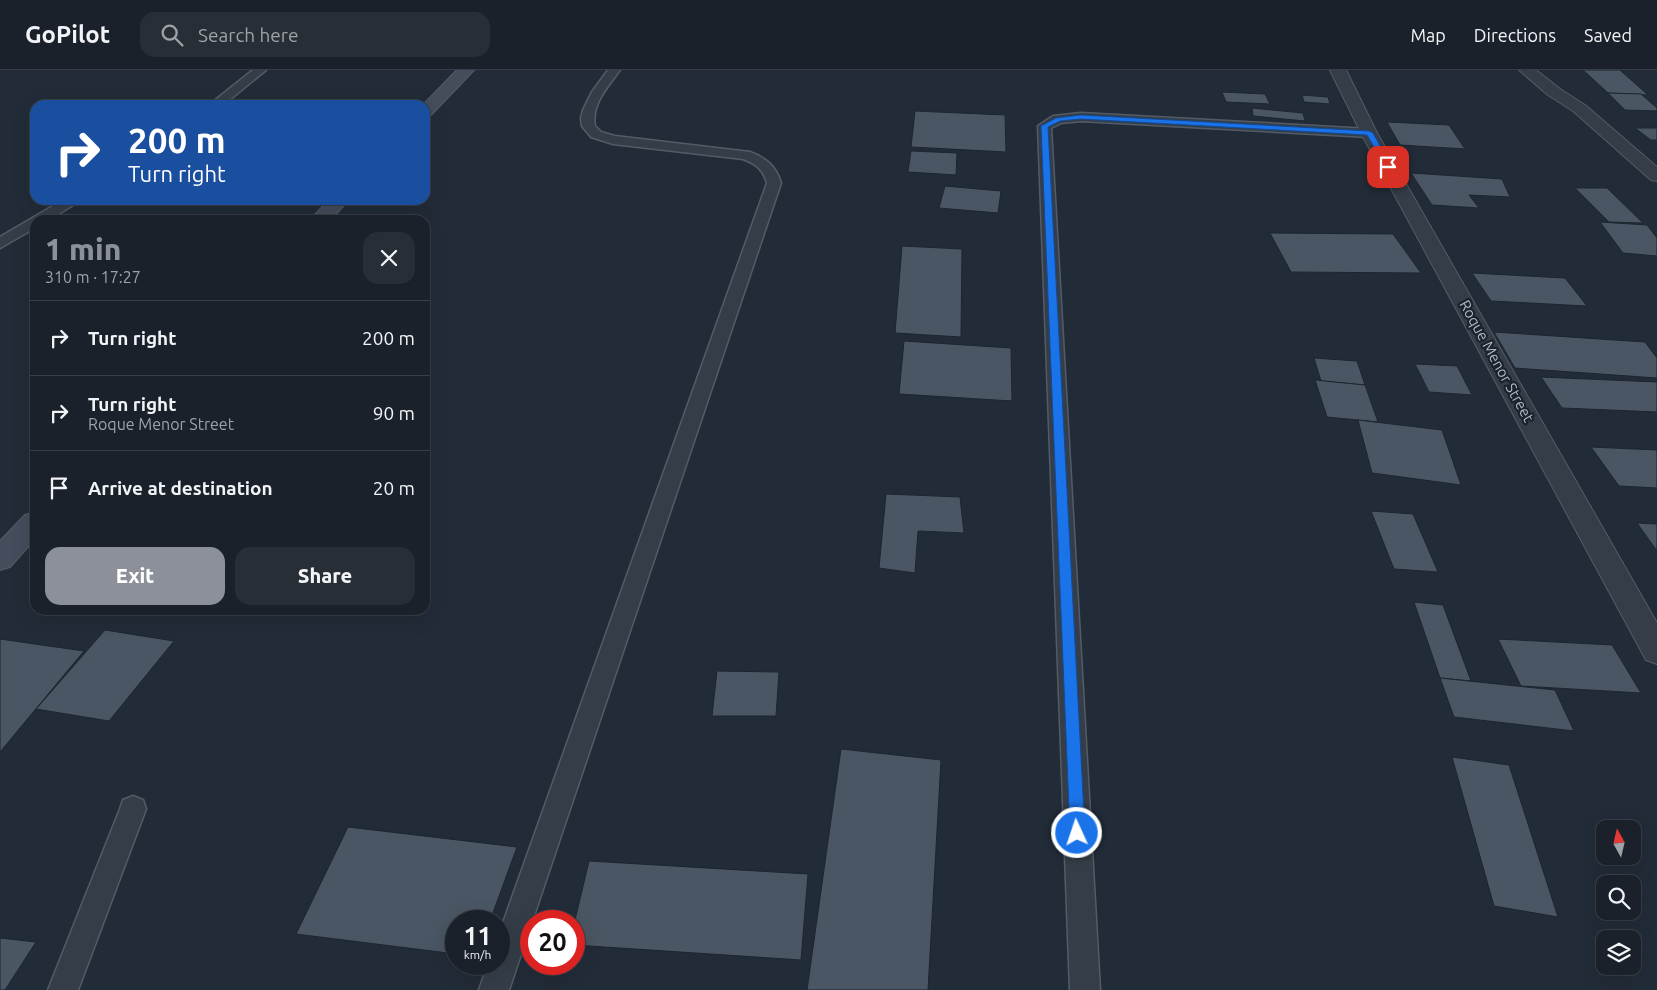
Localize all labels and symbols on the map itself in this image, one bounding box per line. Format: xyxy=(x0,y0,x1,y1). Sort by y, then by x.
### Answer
pin xyxy=(1367,146,1409,188)
street label: Roque Menor Street xyxy=(1456,297,1538,425)
position arrow xyxy=(1050,806,1102,858)
north arrow xyxy=(1596,820,1641,865)
speed limit sign: 20 xyxy=(520,910,585,975)

